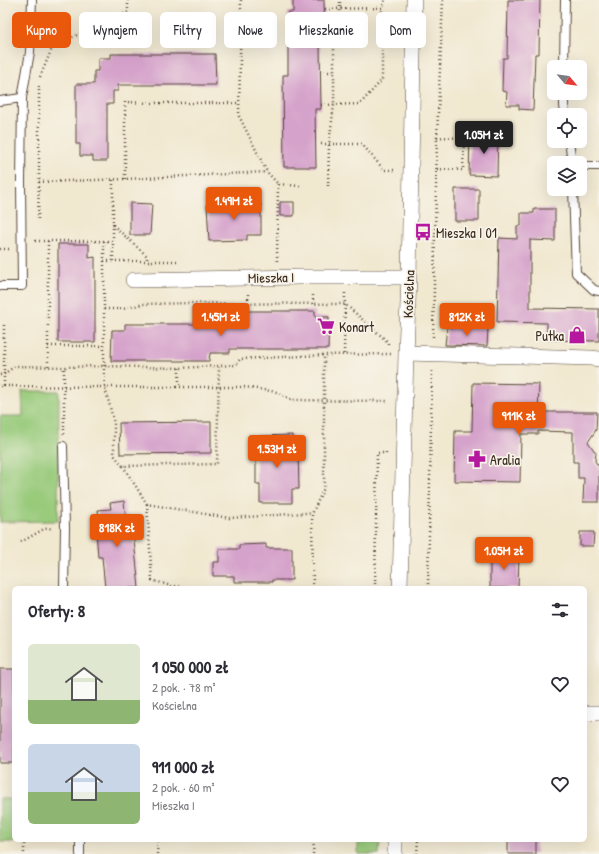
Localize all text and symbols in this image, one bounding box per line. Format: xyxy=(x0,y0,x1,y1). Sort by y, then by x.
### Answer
chip: Kupno xyxy=(12,12,71,48)
chip: Wynajem xyxy=(79,12,152,48)
chip: Filtry xyxy=(160,12,216,48)
chip: Nowe xyxy=(224,12,277,48)
chip: Mieszkanie xyxy=(285,12,368,48)
chip: Dom xyxy=(376,12,426,48)
north arrow xyxy=(547,60,587,100)
map controls xyxy=(547,60,587,196)
button: locate xyxy=(547,108,587,148)
pin: 1.05M zł xyxy=(443,121,525,155)
text: 1.05M zł xyxy=(464,125,504,143)
button: layers xyxy=(547,156,587,196)
pin: 1.49M zł xyxy=(193,187,275,221)
text: 1.49M zł xyxy=(215,191,253,209)
bus stop icon: Mieszka I 01 xyxy=(413,222,433,242)
place label: Mieszka I 01 xyxy=(436,223,497,242)
street label: Mieszka I xyxy=(248,267,294,287)
street label: Kościelna xyxy=(398,269,418,318)
pin: 1.45M zł xyxy=(180,303,262,337)
pin: 812K zł xyxy=(430,303,504,337)
text: 1.45M zł xyxy=(201,307,241,325)
text: 812K zł xyxy=(449,307,485,325)
supermarket icon: Konart xyxy=(316,316,336,336)
place label: Konart xyxy=(339,317,374,336)
shop icon: Putka xyxy=(567,325,587,345)
place label: Putka xyxy=(536,326,565,345)
pin: 911K zł xyxy=(482,402,556,436)
text: 911K zł xyxy=(502,406,536,424)
pin: 1.53M zł xyxy=(236,435,318,469)
text: 1.53M zł xyxy=(257,439,297,457)
pharmacy icon: Aralia xyxy=(467,449,487,469)
place label: Aralia xyxy=(490,450,521,469)
pin: 818K zł xyxy=(80,514,154,548)
text: 818K zł xyxy=(99,518,135,536)
pin: 1.05M zł xyxy=(463,537,545,571)
text: 1.05M zł xyxy=(484,541,524,559)
text: Oferty: 8 xyxy=(28,599,85,622)
icon: filters xyxy=(549,599,571,621)
text: 1 050 000 zł xyxy=(152,655,229,678)
icon: home xyxy=(60,660,108,708)
icon: heart xyxy=(549,673,571,695)
text: 2 pok. · 78 m² xyxy=(152,678,216,696)
text: Kościelna xyxy=(152,696,197,714)
text: 911 000 zł xyxy=(152,755,215,778)
icon: home xyxy=(60,760,108,808)
icon: heart xyxy=(549,773,571,795)
text: 2 pok. · 60 m² xyxy=(152,778,214,796)
text: Mieszka I xyxy=(152,796,195,814)

